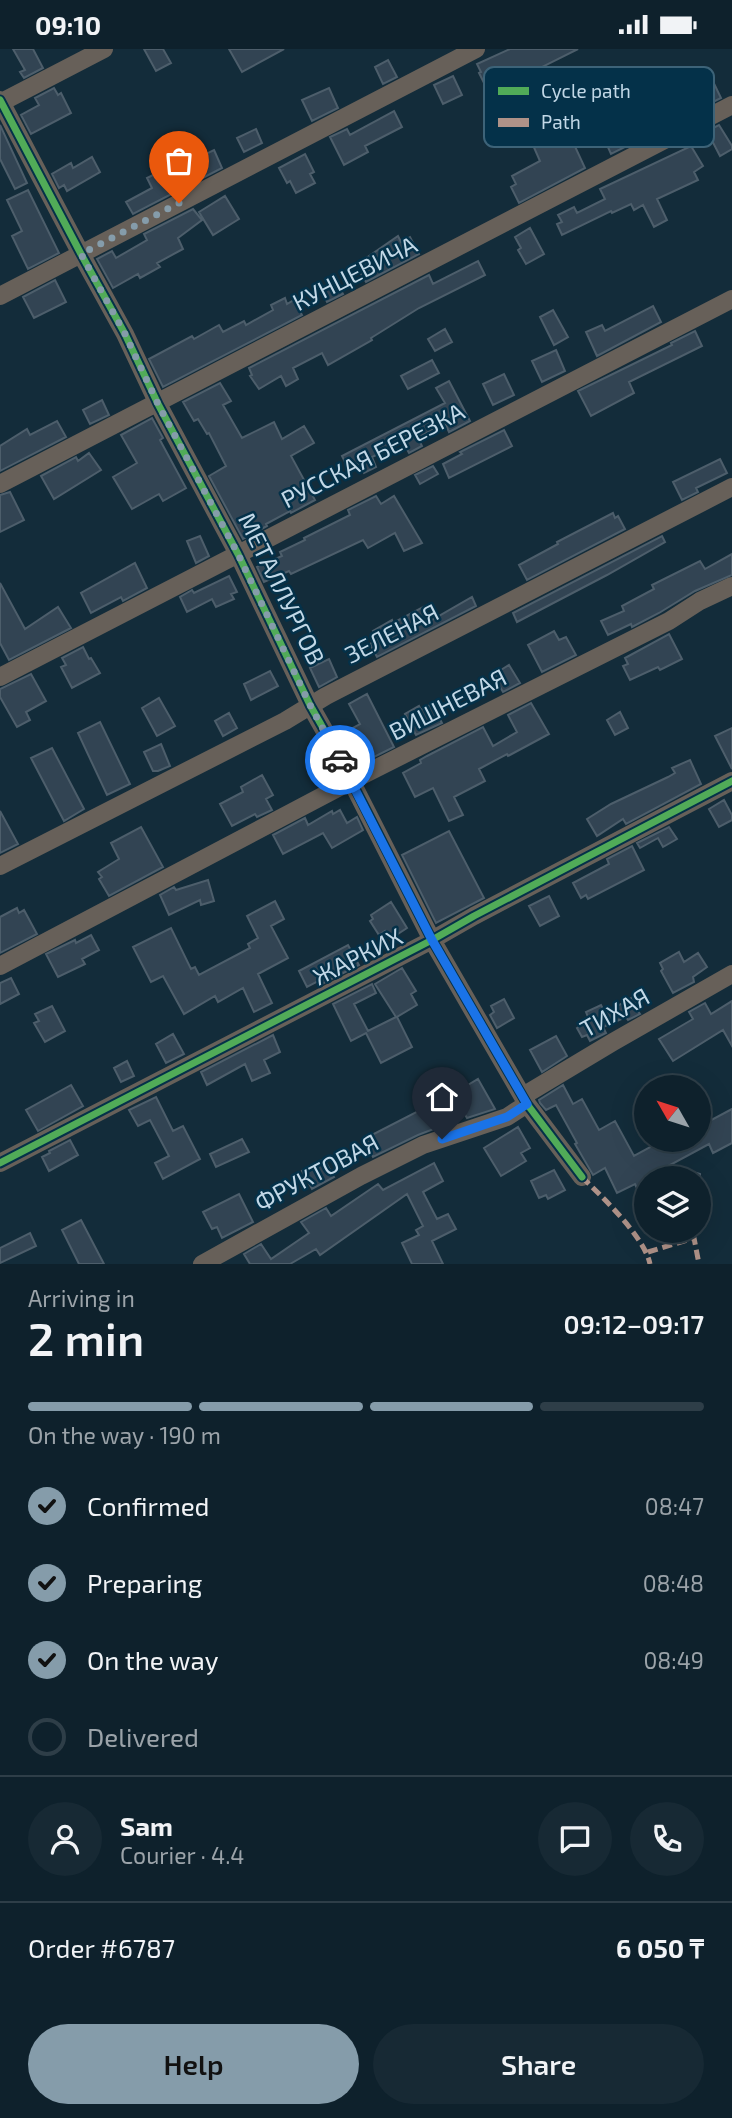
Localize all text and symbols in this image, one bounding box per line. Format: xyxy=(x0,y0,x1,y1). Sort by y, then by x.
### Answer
text: 09:10 xyxy=(35,9,101,40)
legend xyxy=(484,67,714,147)
text: Cycle path xyxy=(541,79,631,102)
text: Path xyxy=(541,110,581,133)
pin xyxy=(149,131,209,203)
icon: bag xyxy=(160,142,198,180)
street label: КУНЦЕВИЧА xyxy=(287,229,421,316)
street label: РУССКАЯ БЕРЕЗКА xyxy=(276,396,469,513)
street label: МЕТАЛЛУРГОВ xyxy=(233,508,332,669)
street label: ЗЕЛЕНАЯ xyxy=(340,597,443,669)
street label: ВИШНЕВАЯ xyxy=(384,662,511,746)
courier xyxy=(305,725,375,795)
icon: car xyxy=(321,741,359,779)
street label: ЖАРКИХ xyxy=(308,921,407,991)
street label: ТИХАЯ xyxy=(574,981,654,1043)
pin xyxy=(412,1067,472,1139)
north arrow xyxy=(634,1075,710,1151)
map controls xyxy=(634,1075,711,1243)
icon: home xyxy=(423,1078,461,1116)
street label: ФРУКТОВАЯ xyxy=(249,1127,383,1216)
button: layers xyxy=(634,1166,711,1243)
text: Arriving in xyxy=(28,1284,135,1312)
text: 09:12–09:17 xyxy=(564,1308,704,1339)
text: 2 min xyxy=(28,1310,144,1365)
text: On the way · 190 m xyxy=(28,1421,221,1449)
icon: check xyxy=(28,1487,66,1525)
text: Confirmed xyxy=(87,1490,210,1521)
text: 08:47 xyxy=(645,1492,704,1520)
icon: check xyxy=(28,1564,66,1602)
text: Preparing xyxy=(87,1567,202,1598)
text: 08:48 xyxy=(643,1569,704,1597)
icon: check xyxy=(28,1641,66,1679)
text: On the way xyxy=(87,1644,218,1675)
text: 08:49 xyxy=(643,1646,704,1674)
text: Delivered xyxy=(87,1721,199,1752)
button: person xyxy=(28,1802,102,1876)
button: chat xyxy=(538,1802,612,1876)
button: phone xyxy=(630,1802,704,1876)
text: Sam xyxy=(120,1810,173,1841)
text: Courier · 4.4 xyxy=(120,1841,244,1869)
text: Order #6787 xyxy=(28,1932,175,1963)
text: 6 050 ₸ xyxy=(616,1932,704,1963)
button: Help xyxy=(28,2024,359,2104)
button: Share xyxy=(373,2024,704,2104)

